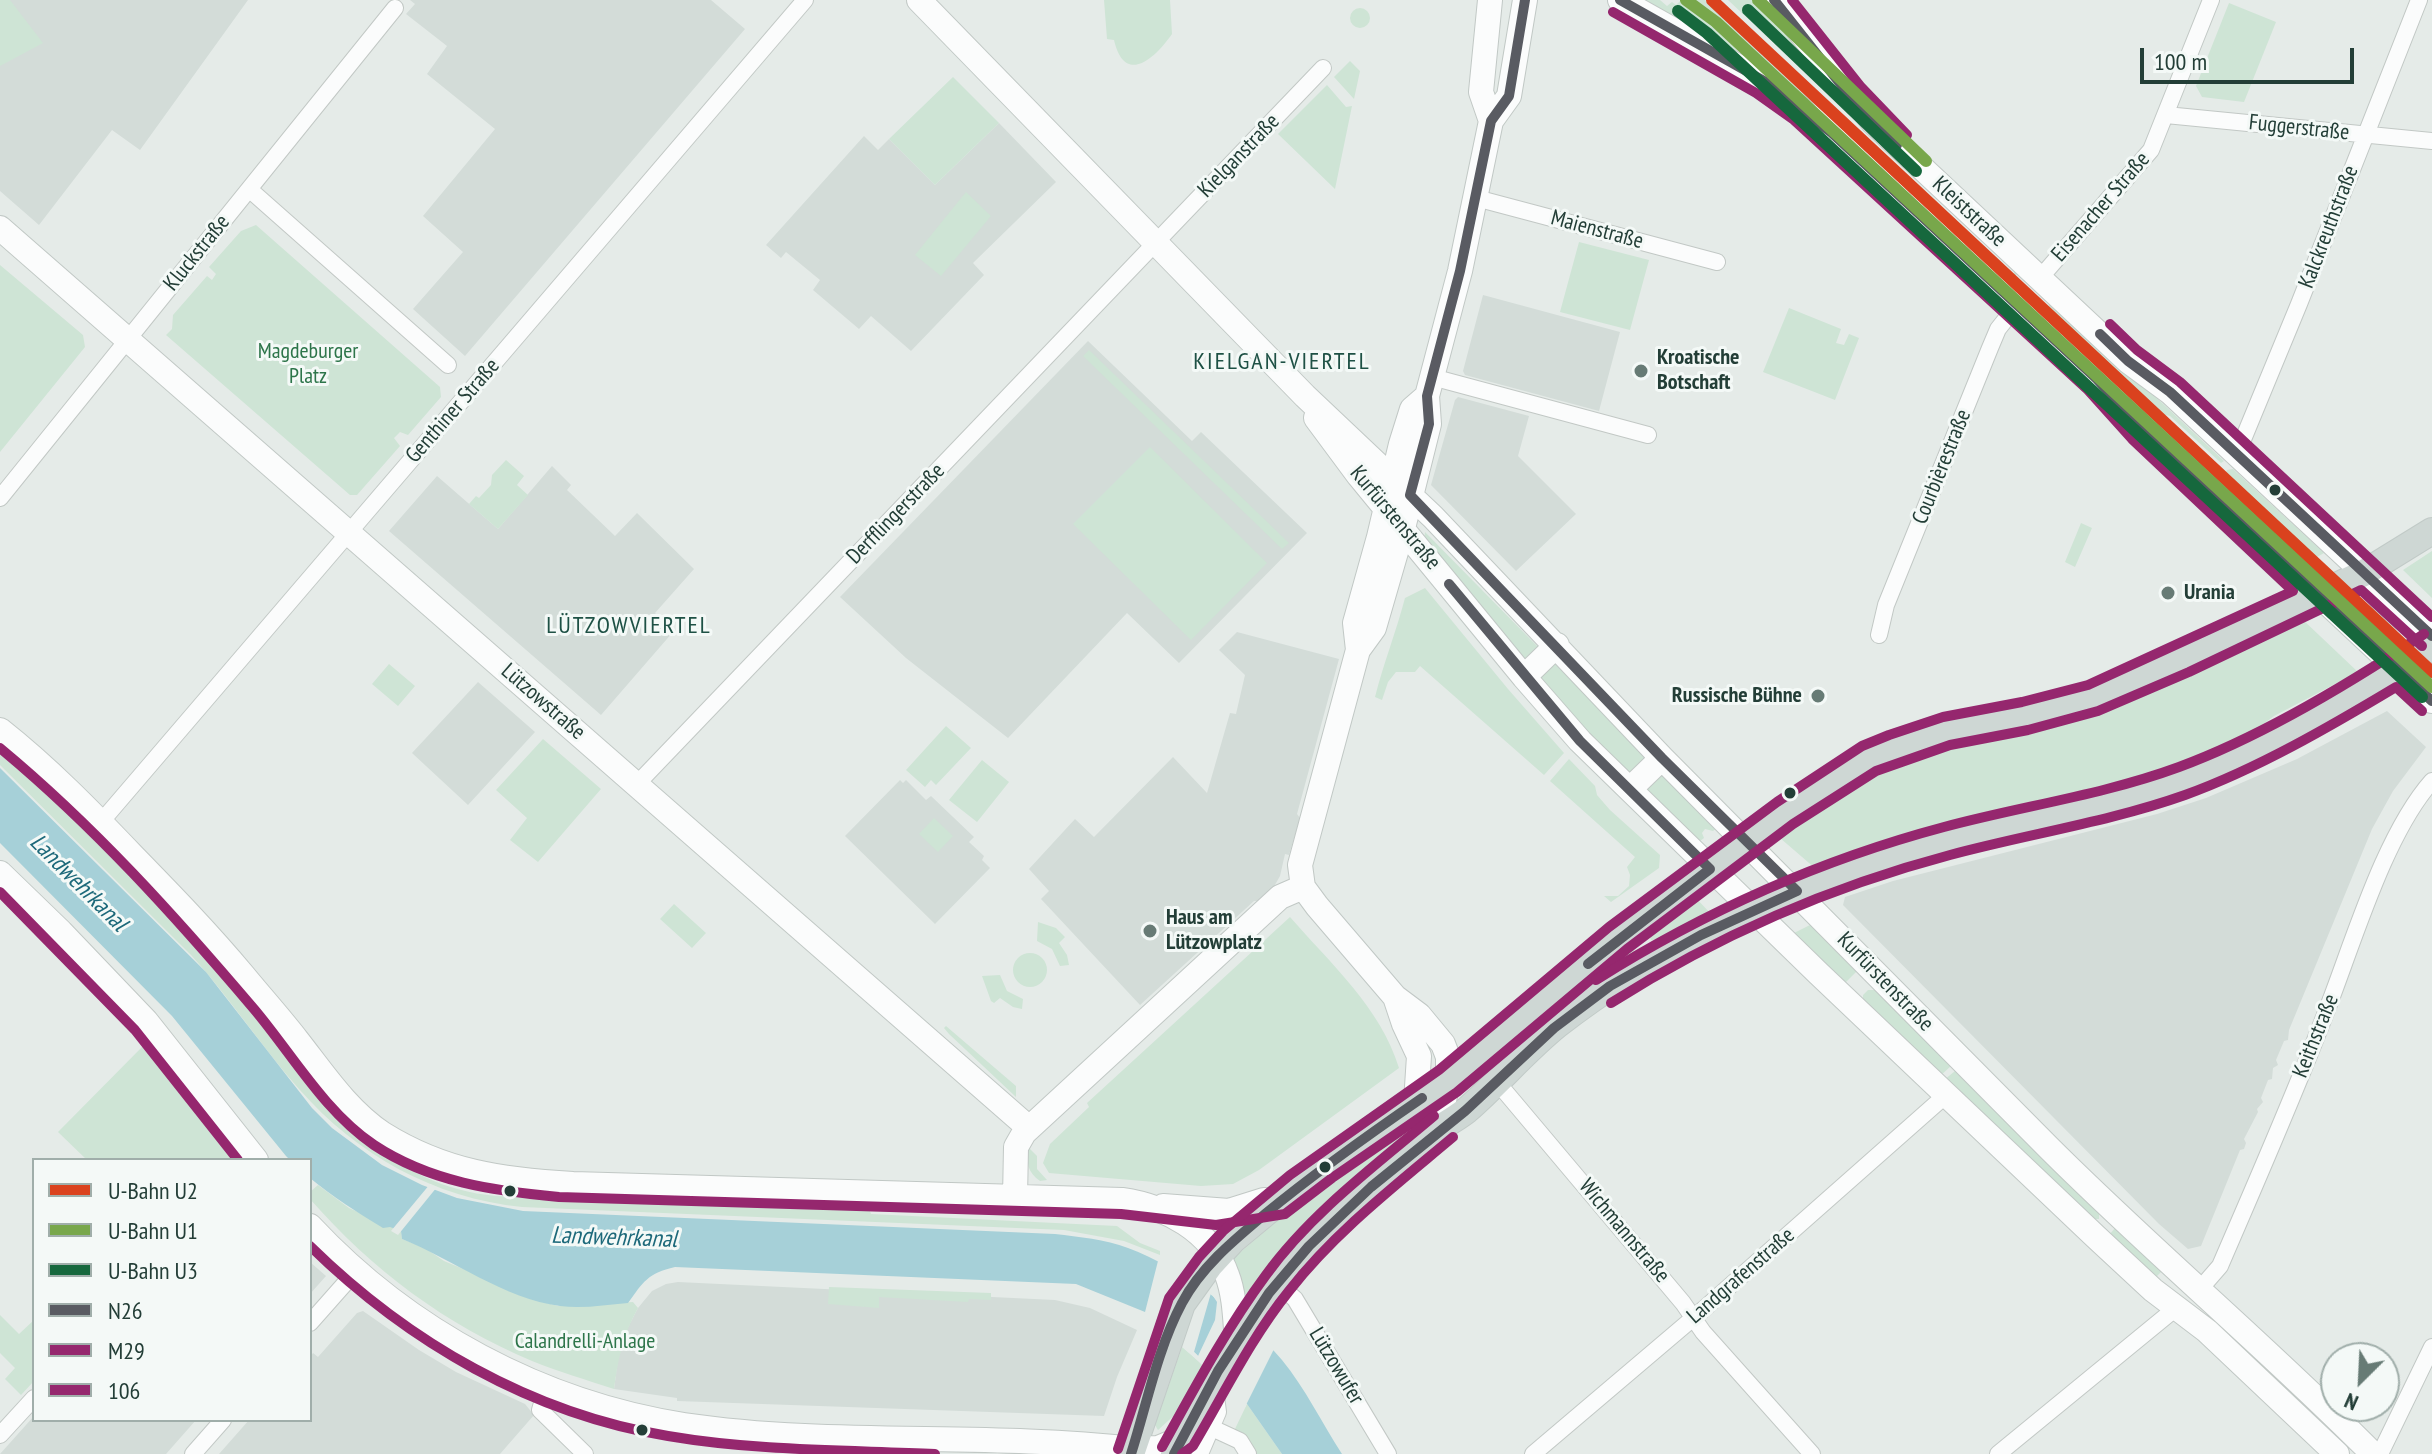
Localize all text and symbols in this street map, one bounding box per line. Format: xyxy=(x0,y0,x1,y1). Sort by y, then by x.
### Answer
scale bar xyxy=(2144,32,2358,82)
text: 100 m xyxy=(2154,46,2207,77)
street label: Kielganstraße xyxy=(1193,109,1285,203)
street label: Fuggerstraße xyxy=(2247,110,2351,146)
street label: Eisenacher Straße xyxy=(2046,147,2156,267)
street label: Kalckreuthstraße xyxy=(2294,162,2364,292)
street label: Kleiststraße xyxy=(1927,171,2011,253)
street label: Maienstraße xyxy=(1548,205,1646,255)
street label: Kluckstraße xyxy=(158,210,236,296)
park label: Magdeburger Platz xyxy=(258,339,358,390)
place label: Kroatische Botschaft xyxy=(1657,345,1739,396)
district label: KIELGAN-VIERTEL xyxy=(1193,348,1371,376)
street label: Genthiner Straße xyxy=(401,353,505,469)
marker: Kroatische Botschaft xyxy=(1632,362,1650,380)
street label: Courbièrestraße xyxy=(1907,406,1977,528)
street label: Derfflingerstraße xyxy=(841,458,951,570)
street label: Kurfürstenstraße xyxy=(1344,461,1446,575)
unlabelled marker xyxy=(2267,482,2283,498)
place label: Urania xyxy=(2184,580,2235,606)
marker: Urania xyxy=(2159,584,2177,602)
district label: LÜTZOWVIERTEL xyxy=(546,612,712,640)
street label: Lützowstraße xyxy=(496,658,590,746)
place label: Russische Bühne xyxy=(1672,683,1802,709)
marker: Russische Bühne xyxy=(1809,687,1827,705)
unlabelled marker xyxy=(1782,785,1798,801)
water label: Landwehrkanal xyxy=(23,828,133,938)
place label: Haus am Lützowplatz xyxy=(1166,905,1262,956)
marker: Haus am Lützowplatz xyxy=(1141,922,1159,940)
street label: Kurfürstenstraße xyxy=(1831,927,1939,1037)
street label: Keithstraße xyxy=(2287,990,2345,1082)
legend xyxy=(32,1158,312,1422)
unlabelled marker xyxy=(1317,1159,1333,1175)
street label: Wichmannstraße xyxy=(1573,1174,1675,1288)
text: U-Bahn U2 xyxy=(108,1175,198,1206)
unlabelled marker xyxy=(502,1183,518,1199)
text: U-Bahn U1 xyxy=(108,1215,198,1246)
water label: Landwehrkanal xyxy=(551,1221,677,1255)
street label: Landgrafenstraße xyxy=(1682,1222,1800,1330)
text: U-Bahn U3 xyxy=(108,1255,198,1286)
text: N26 xyxy=(108,1295,143,1326)
street label: Lützowufer xyxy=(1303,1323,1369,1409)
park label: Calandrelli-Anlage xyxy=(515,1329,655,1355)
text: M29 xyxy=(108,1335,145,1366)
north arrow xyxy=(2320,1342,2400,1422)
text: 106 xyxy=(108,1375,140,1406)
text: N xyxy=(2340,1387,2362,1417)
unlabelled marker xyxy=(634,1422,650,1438)

